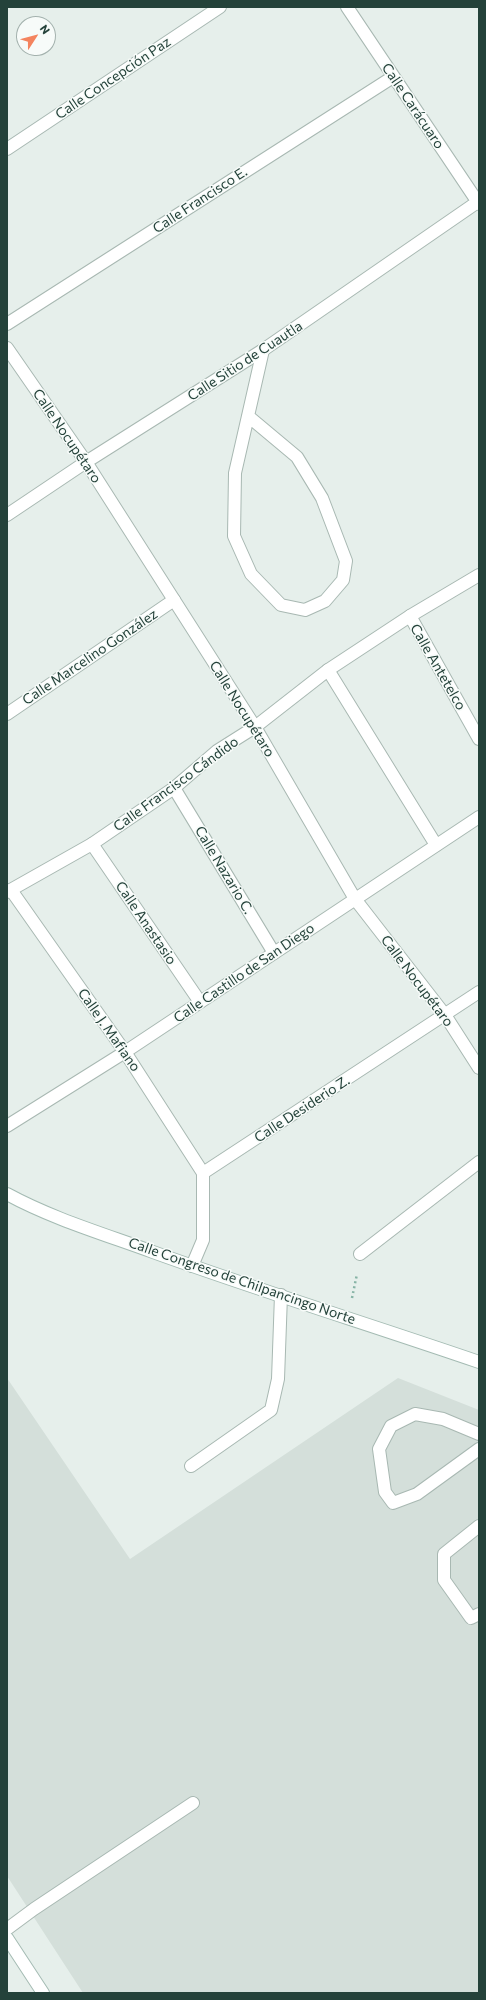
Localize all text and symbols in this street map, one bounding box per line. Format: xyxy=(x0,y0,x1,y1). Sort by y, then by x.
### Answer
north arrow xyxy=(16,16,56,56)
text: N xyxy=(38,22,53,36)
street label: Calle Concepción Paz xyxy=(52,33,174,123)
street label: Calle Carácuaro xyxy=(378,60,448,152)
street label: Calle Francisco E. xyxy=(150,163,250,237)
street label: Calle Sitio de Cuautla xyxy=(184,318,306,404)
street label: Calle Nocupétaro xyxy=(29,386,105,486)
street label: Calle Marcelino González xyxy=(19,605,161,709)
street label: Calle Antetelco xyxy=(407,621,469,713)
street label: Calle Nocupétaro xyxy=(206,658,278,760)
street label: Calle Francisco Cándido xyxy=(110,733,242,835)
street label: Calle Nazario C. xyxy=(191,823,257,917)
street label: Calle Anastasio xyxy=(112,878,180,968)
street label: Calle Castillo de San Diego xyxy=(170,920,318,1026)
street label: Calle Nocupétaro xyxy=(377,932,457,1030)
street label: Calle J. Mafiano xyxy=(74,985,144,1075)
street label: Calle Desiderio Z. xyxy=(251,1072,353,1146)
street label: Calle Congreso de Chilpancingo Norte xyxy=(126,1234,358,1328)

